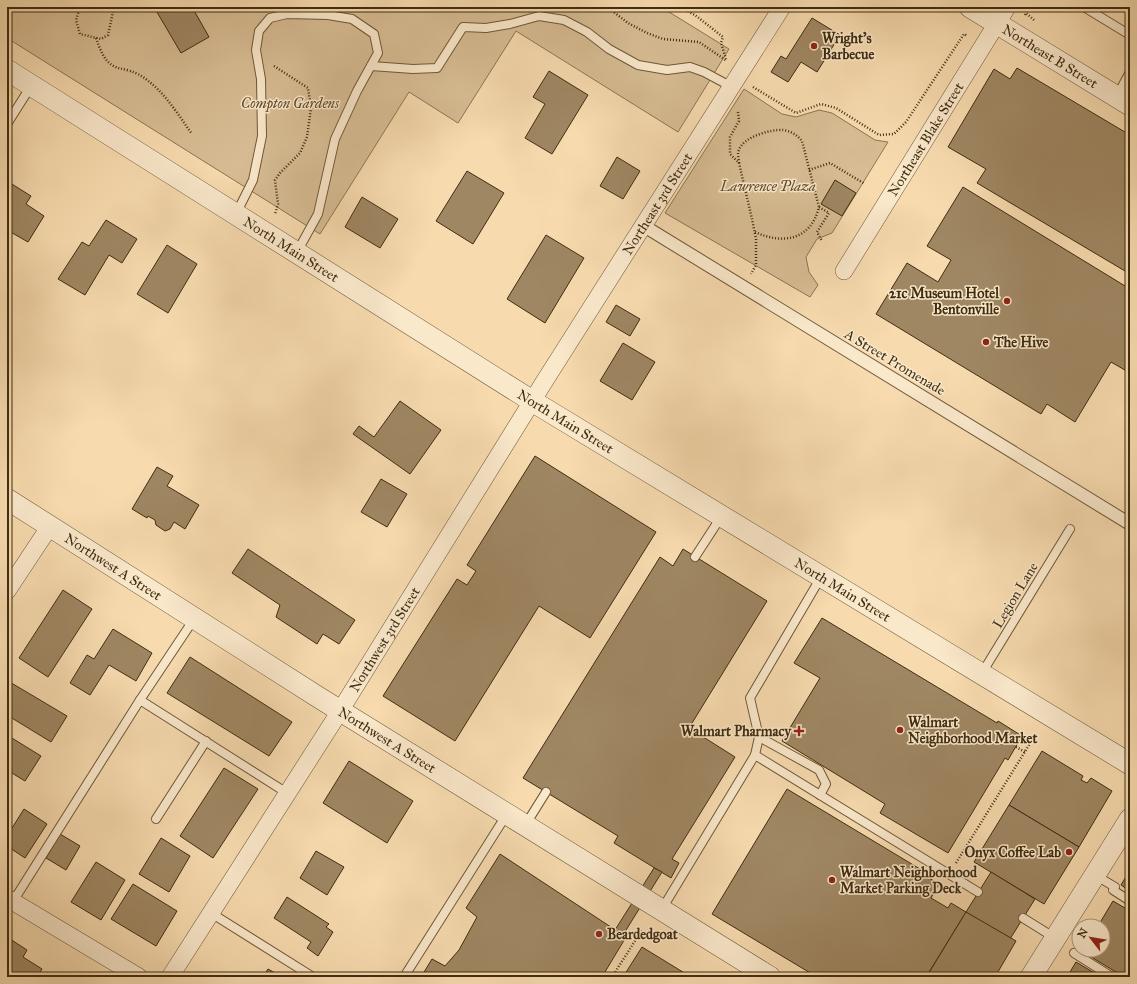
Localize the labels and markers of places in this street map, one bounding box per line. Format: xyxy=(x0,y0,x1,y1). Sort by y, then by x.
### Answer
place label: Wright's Barbecue xyxy=(822,30,874,63)
marker: Wright's Barbecue xyxy=(809,41,819,51)
place label: 21c Museum Hotel Bentonville xyxy=(889,285,1000,318)
marker: 21c Museum Hotel Bentonville xyxy=(1002,296,1012,306)
place label: The Hive xyxy=(993,334,1049,351)
marker: The Hive xyxy=(981,337,991,347)
place label: Walmart Neighborhood Market xyxy=(908,714,1037,748)
place label: Walmart Pharmacy xyxy=(681,723,792,741)
marker: Walmart Neighborhood Market xyxy=(895,725,905,735)
marker: Walmart Pharmacy xyxy=(794,726,804,736)
place label: Onyx Coffee Lab xyxy=(964,844,1061,862)
marker: Onyx Coffee Lab xyxy=(1064,847,1074,857)
place label: Walmart Neighborhood Market Parking Deck xyxy=(840,864,978,898)
marker: Walmart Neighborhood Market Parking Deck xyxy=(827,875,837,885)
place label: Beardedgoat xyxy=(607,926,678,944)
marker: Beardedgoat xyxy=(594,929,604,939)

